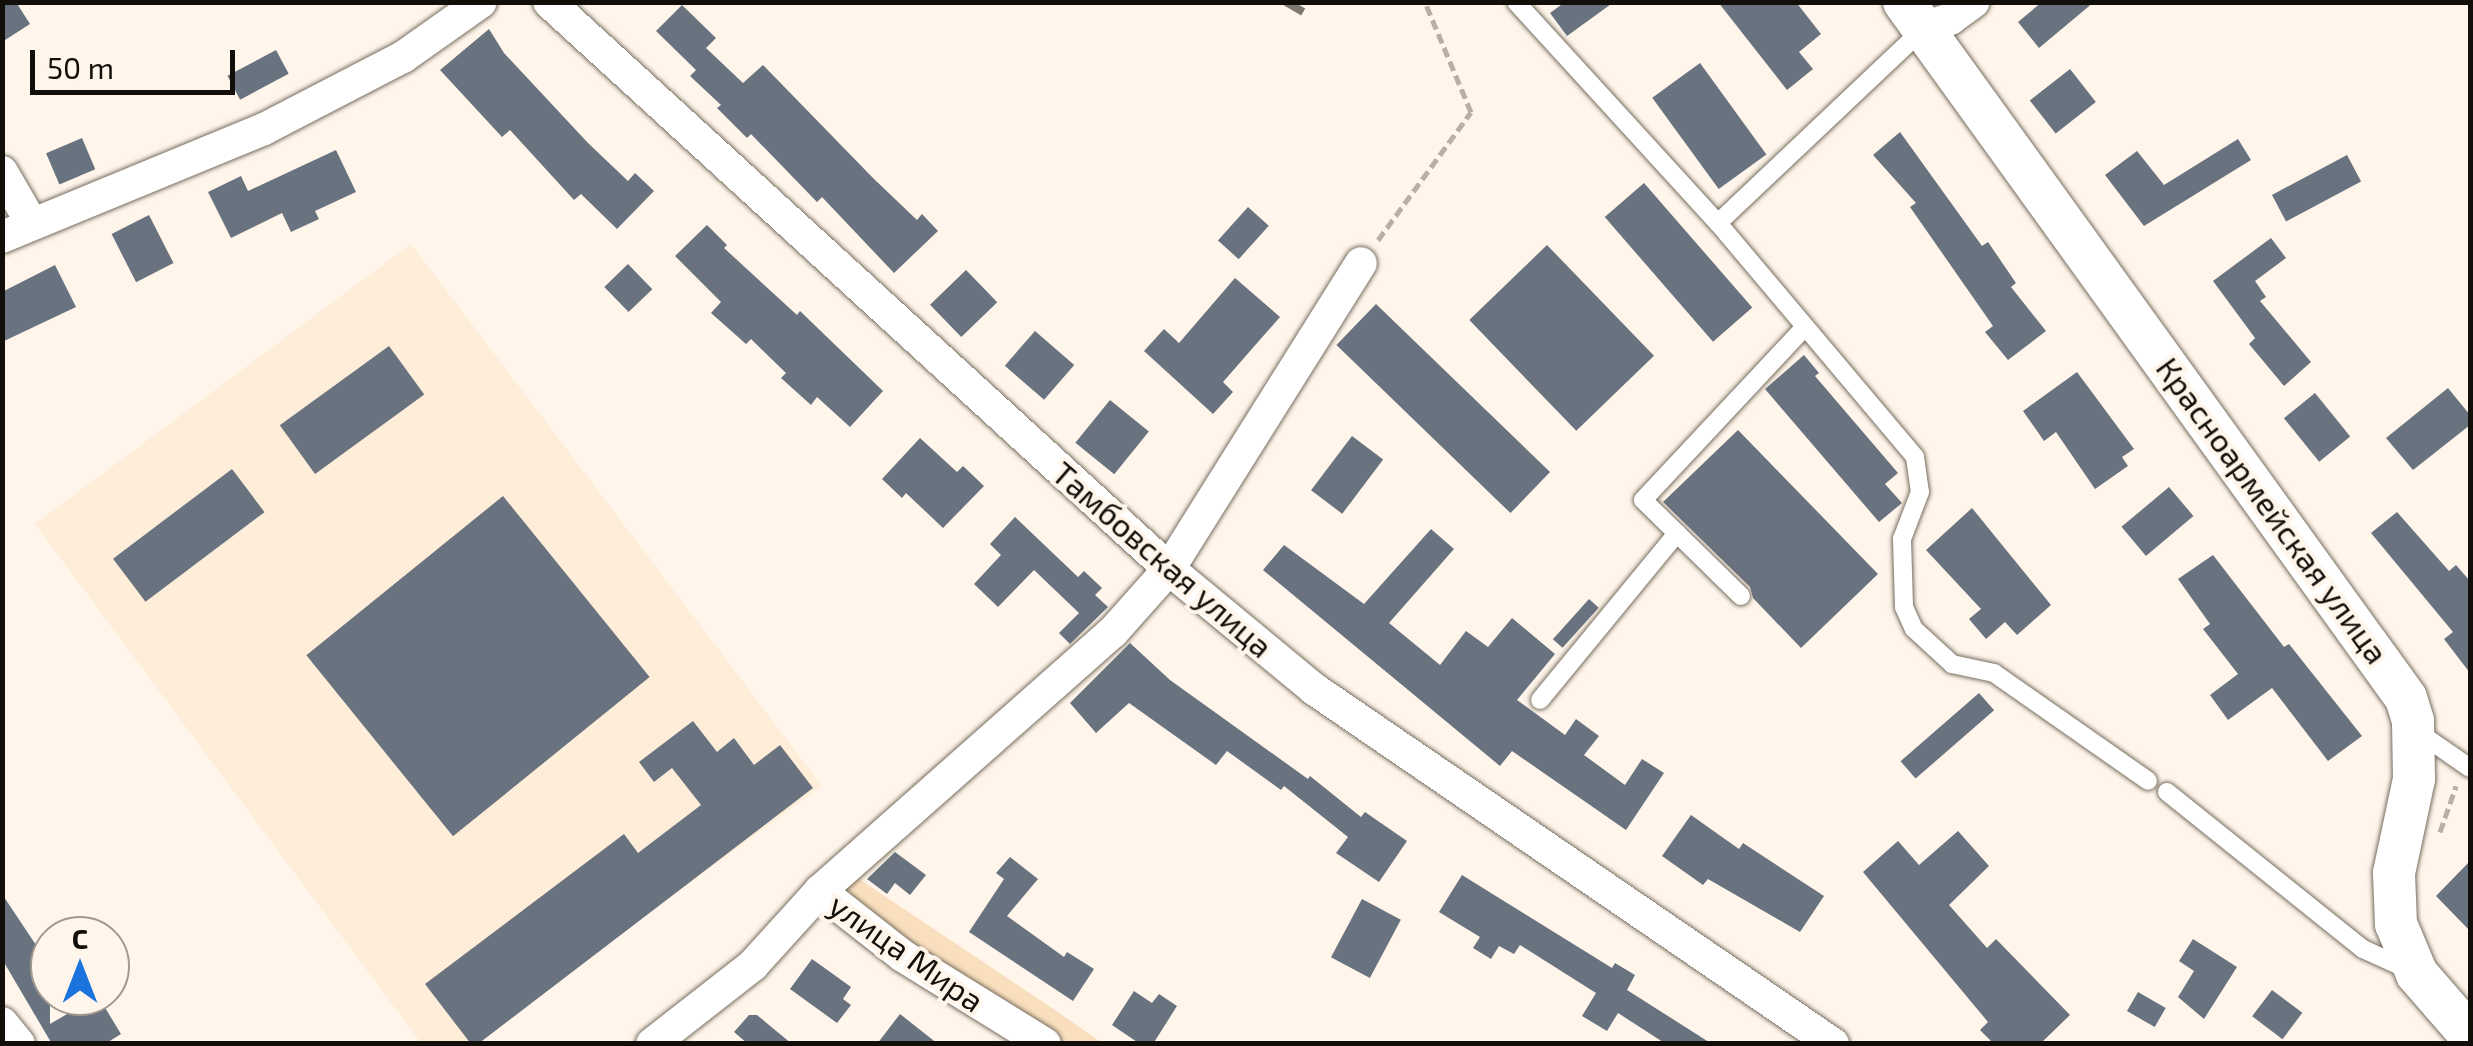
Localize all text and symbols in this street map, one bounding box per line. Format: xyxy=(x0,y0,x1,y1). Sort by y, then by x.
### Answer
scale bar xyxy=(35,30,240,92)
text: 50 m xyxy=(47,49,114,85)
street label: Красноармейская улица xyxy=(2149,350,2397,670)
street label: Тамбовская улица xyxy=(1045,453,1281,665)
street label: улица Мира xyxy=(822,885,992,1019)
north arrow xyxy=(30,916,130,1016)
text: С xyxy=(72,921,88,955)

